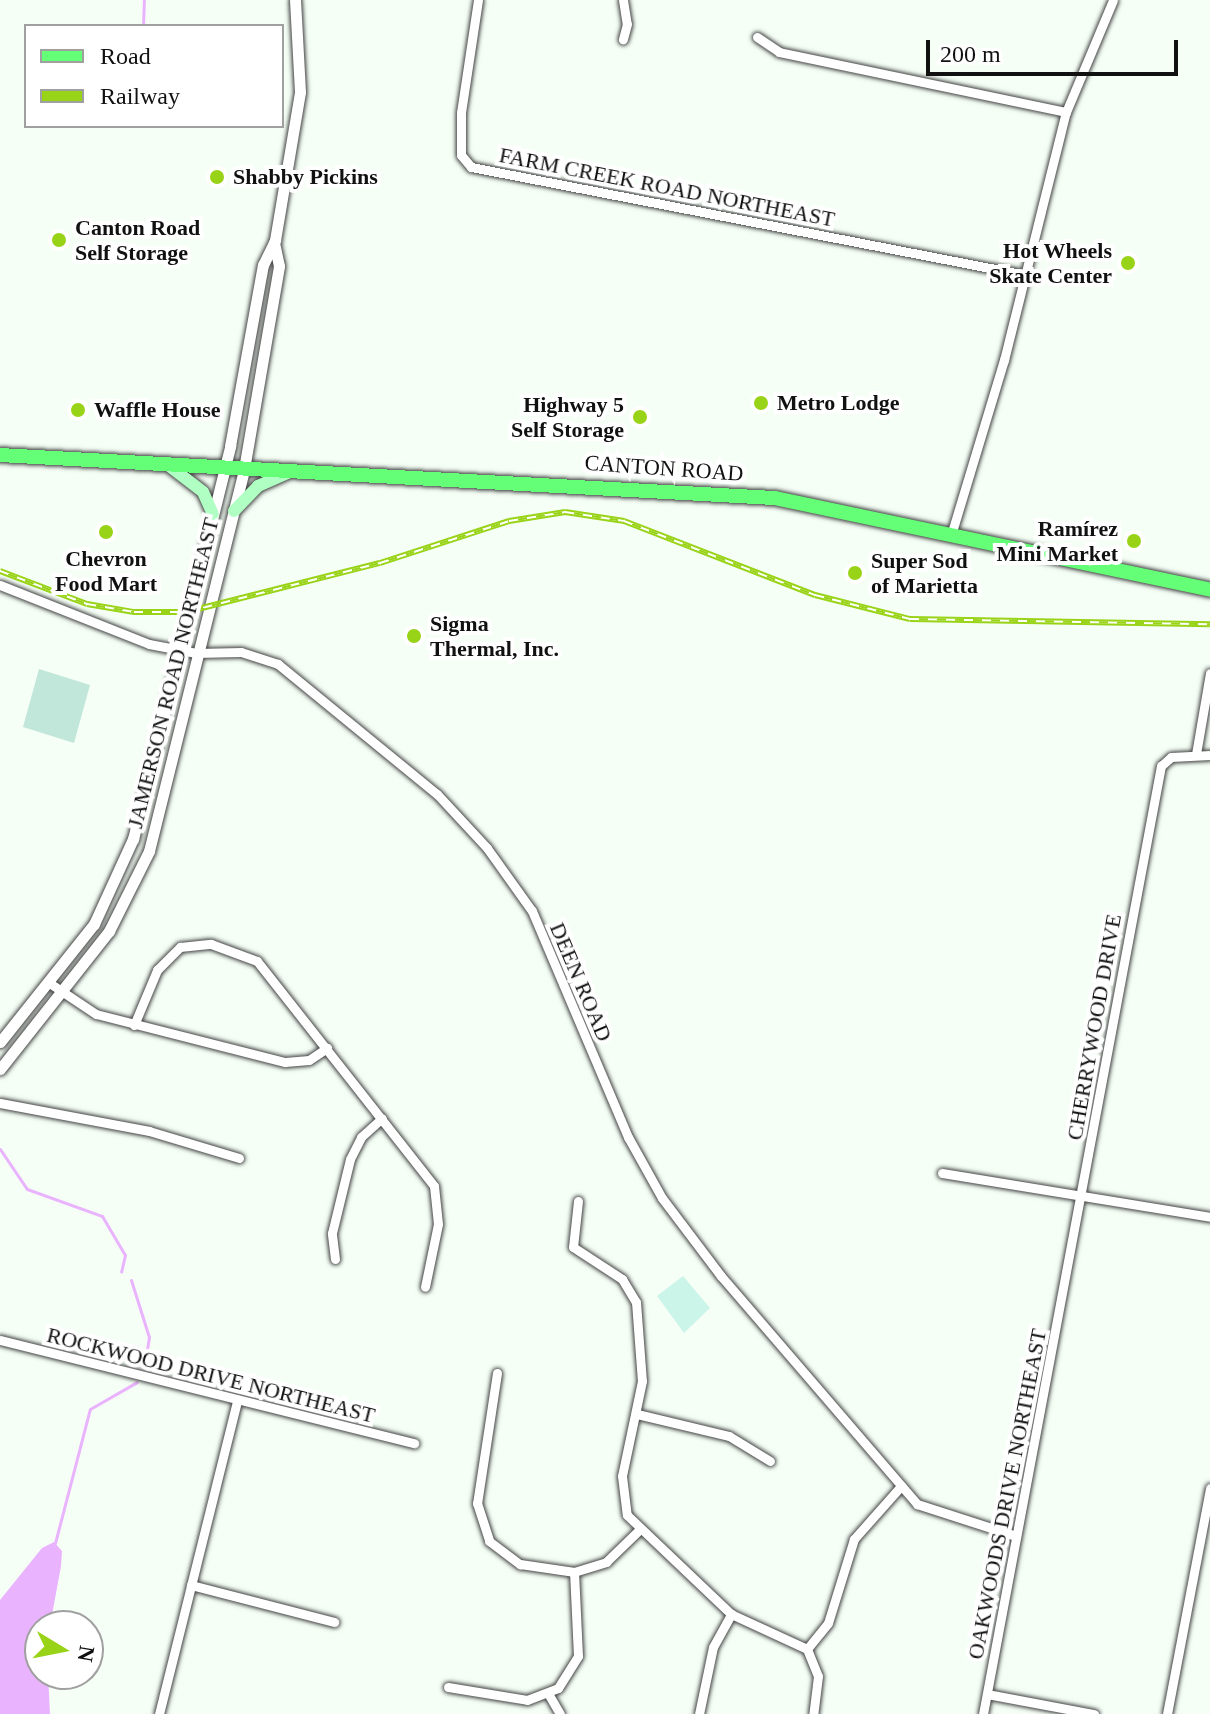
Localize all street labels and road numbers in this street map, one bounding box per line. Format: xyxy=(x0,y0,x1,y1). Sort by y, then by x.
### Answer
street label: FARM CREEK ROAD NORTHEAST xyxy=(497,141,837,233)
street label: CANTON ROAD xyxy=(584,449,744,487)
street label: JAMERSON ROAD NORTHEAST xyxy=(122,515,224,831)
street label: CHERRYWOOD DRIVE xyxy=(1061,912,1127,1142)
street label: DEEN ROAD xyxy=(544,919,618,1045)
street label: ROCKWOOD DRIVE NORTHEAST xyxy=(44,1321,378,1429)
street label: OAKWOODS DRIVE NORTHEAST xyxy=(962,1327,1052,1661)

